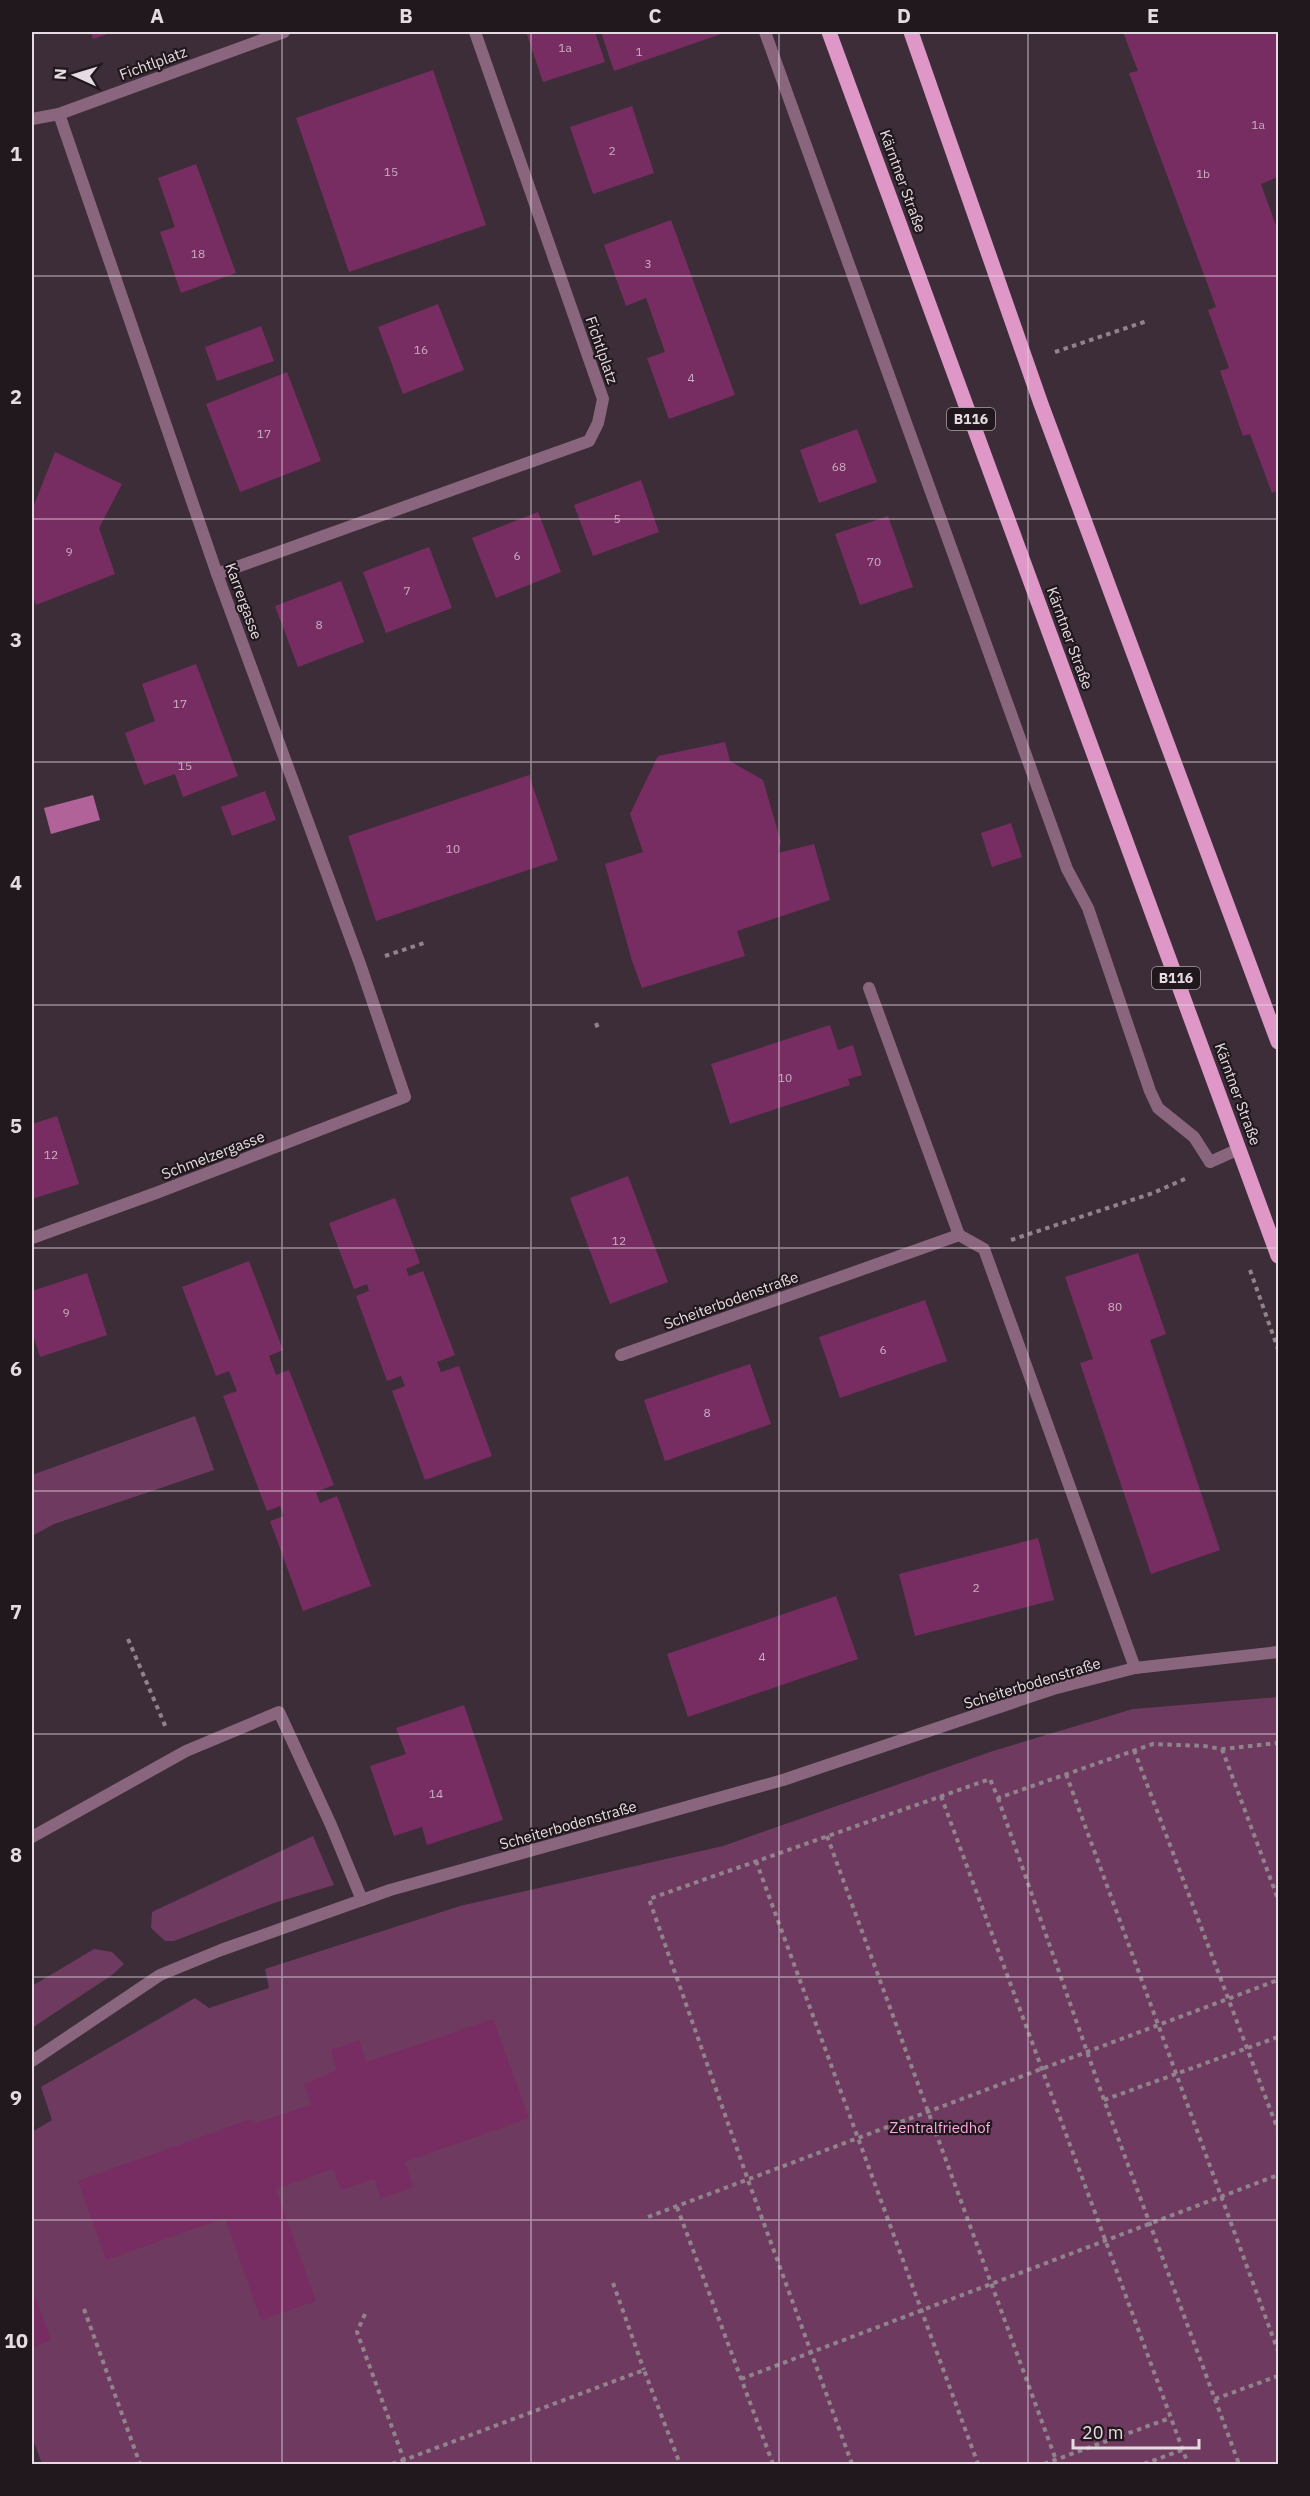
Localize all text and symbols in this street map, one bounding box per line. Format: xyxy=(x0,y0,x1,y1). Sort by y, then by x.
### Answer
text: A xyxy=(150,2,164,29)
text: B xyxy=(399,2,413,29)
text: C xyxy=(648,2,662,29)
text: D xyxy=(897,2,911,29)
text: E xyxy=(1147,2,1159,29)
house number: 1a xyxy=(558,40,572,55)
street label: Fichtlplatz xyxy=(117,42,189,84)
house number: 1 xyxy=(635,44,643,59)
north arrow xyxy=(45,45,105,105)
text: N xyxy=(50,67,70,80)
house number: 1a xyxy=(1251,117,1265,132)
street label: Kärntner Straße xyxy=(876,127,930,235)
text: 1 xyxy=(10,140,22,167)
house number: 2 xyxy=(608,143,616,158)
house number: 15 xyxy=(384,164,398,179)
house number: 1b xyxy=(1196,166,1210,181)
house number: 18 xyxy=(191,246,205,261)
house number: 3 xyxy=(644,256,652,271)
street label: Fichtlplatz xyxy=(582,314,622,386)
house number: 16 xyxy=(414,342,428,357)
house number: 4 xyxy=(687,370,695,385)
text: 2 xyxy=(10,383,22,410)
road number: B116 xyxy=(947,408,995,430)
house number: 17 xyxy=(257,426,271,441)
house number: 68 xyxy=(832,459,846,474)
house number: 5 xyxy=(613,511,621,526)
house number: 9 xyxy=(65,544,73,559)
house number: 6 xyxy=(513,548,521,563)
house number: 70 xyxy=(867,554,881,569)
street label: Karrergasse xyxy=(221,560,267,642)
house number: 7 xyxy=(403,583,411,598)
street label: Kärntner Straße xyxy=(1043,584,1097,692)
house number: 8 xyxy=(315,617,323,632)
text: 3 xyxy=(10,626,22,653)
house number: 17 xyxy=(173,696,187,711)
house number: 15 xyxy=(178,758,192,773)
house number: 10 xyxy=(446,841,460,856)
text: 4 xyxy=(10,869,22,896)
road number: B116 xyxy=(1152,967,1200,989)
street label: Kärntner Straße xyxy=(1211,1040,1265,1148)
house number: 10 xyxy=(778,1070,792,1085)
text: 5 xyxy=(10,1112,22,1139)
street label: Schmelzergasse xyxy=(159,1127,267,1183)
house number: 12 xyxy=(44,1147,58,1162)
house number: 12 xyxy=(612,1233,626,1248)
street label: Scheiterbodenstraße xyxy=(661,1267,801,1333)
house number: 80 xyxy=(1108,1299,1122,1314)
house number: 9 xyxy=(62,1305,70,1320)
house number: 6 xyxy=(879,1342,887,1357)
text: 6 xyxy=(10,1355,22,1382)
house number: 8 xyxy=(703,1405,711,1420)
house number: 2 xyxy=(972,1580,980,1595)
text: 7 xyxy=(10,1598,22,1625)
house number: 4 xyxy=(758,1649,766,1664)
street label: Scheiterbodenstraße xyxy=(961,1653,1103,1713)
house number: 14 xyxy=(429,1786,443,1801)
street label: Scheiterbodenstraße xyxy=(497,1796,639,1854)
text: 8 xyxy=(10,1841,22,1868)
text: 9 xyxy=(10,2084,22,2111)
park label: Zentralfriedhof xyxy=(890,2118,991,2137)
text: 10 xyxy=(4,2327,28,2354)
scale bar xyxy=(1073,2412,1199,2450)
text: 20 m xyxy=(1082,2421,1124,2444)

